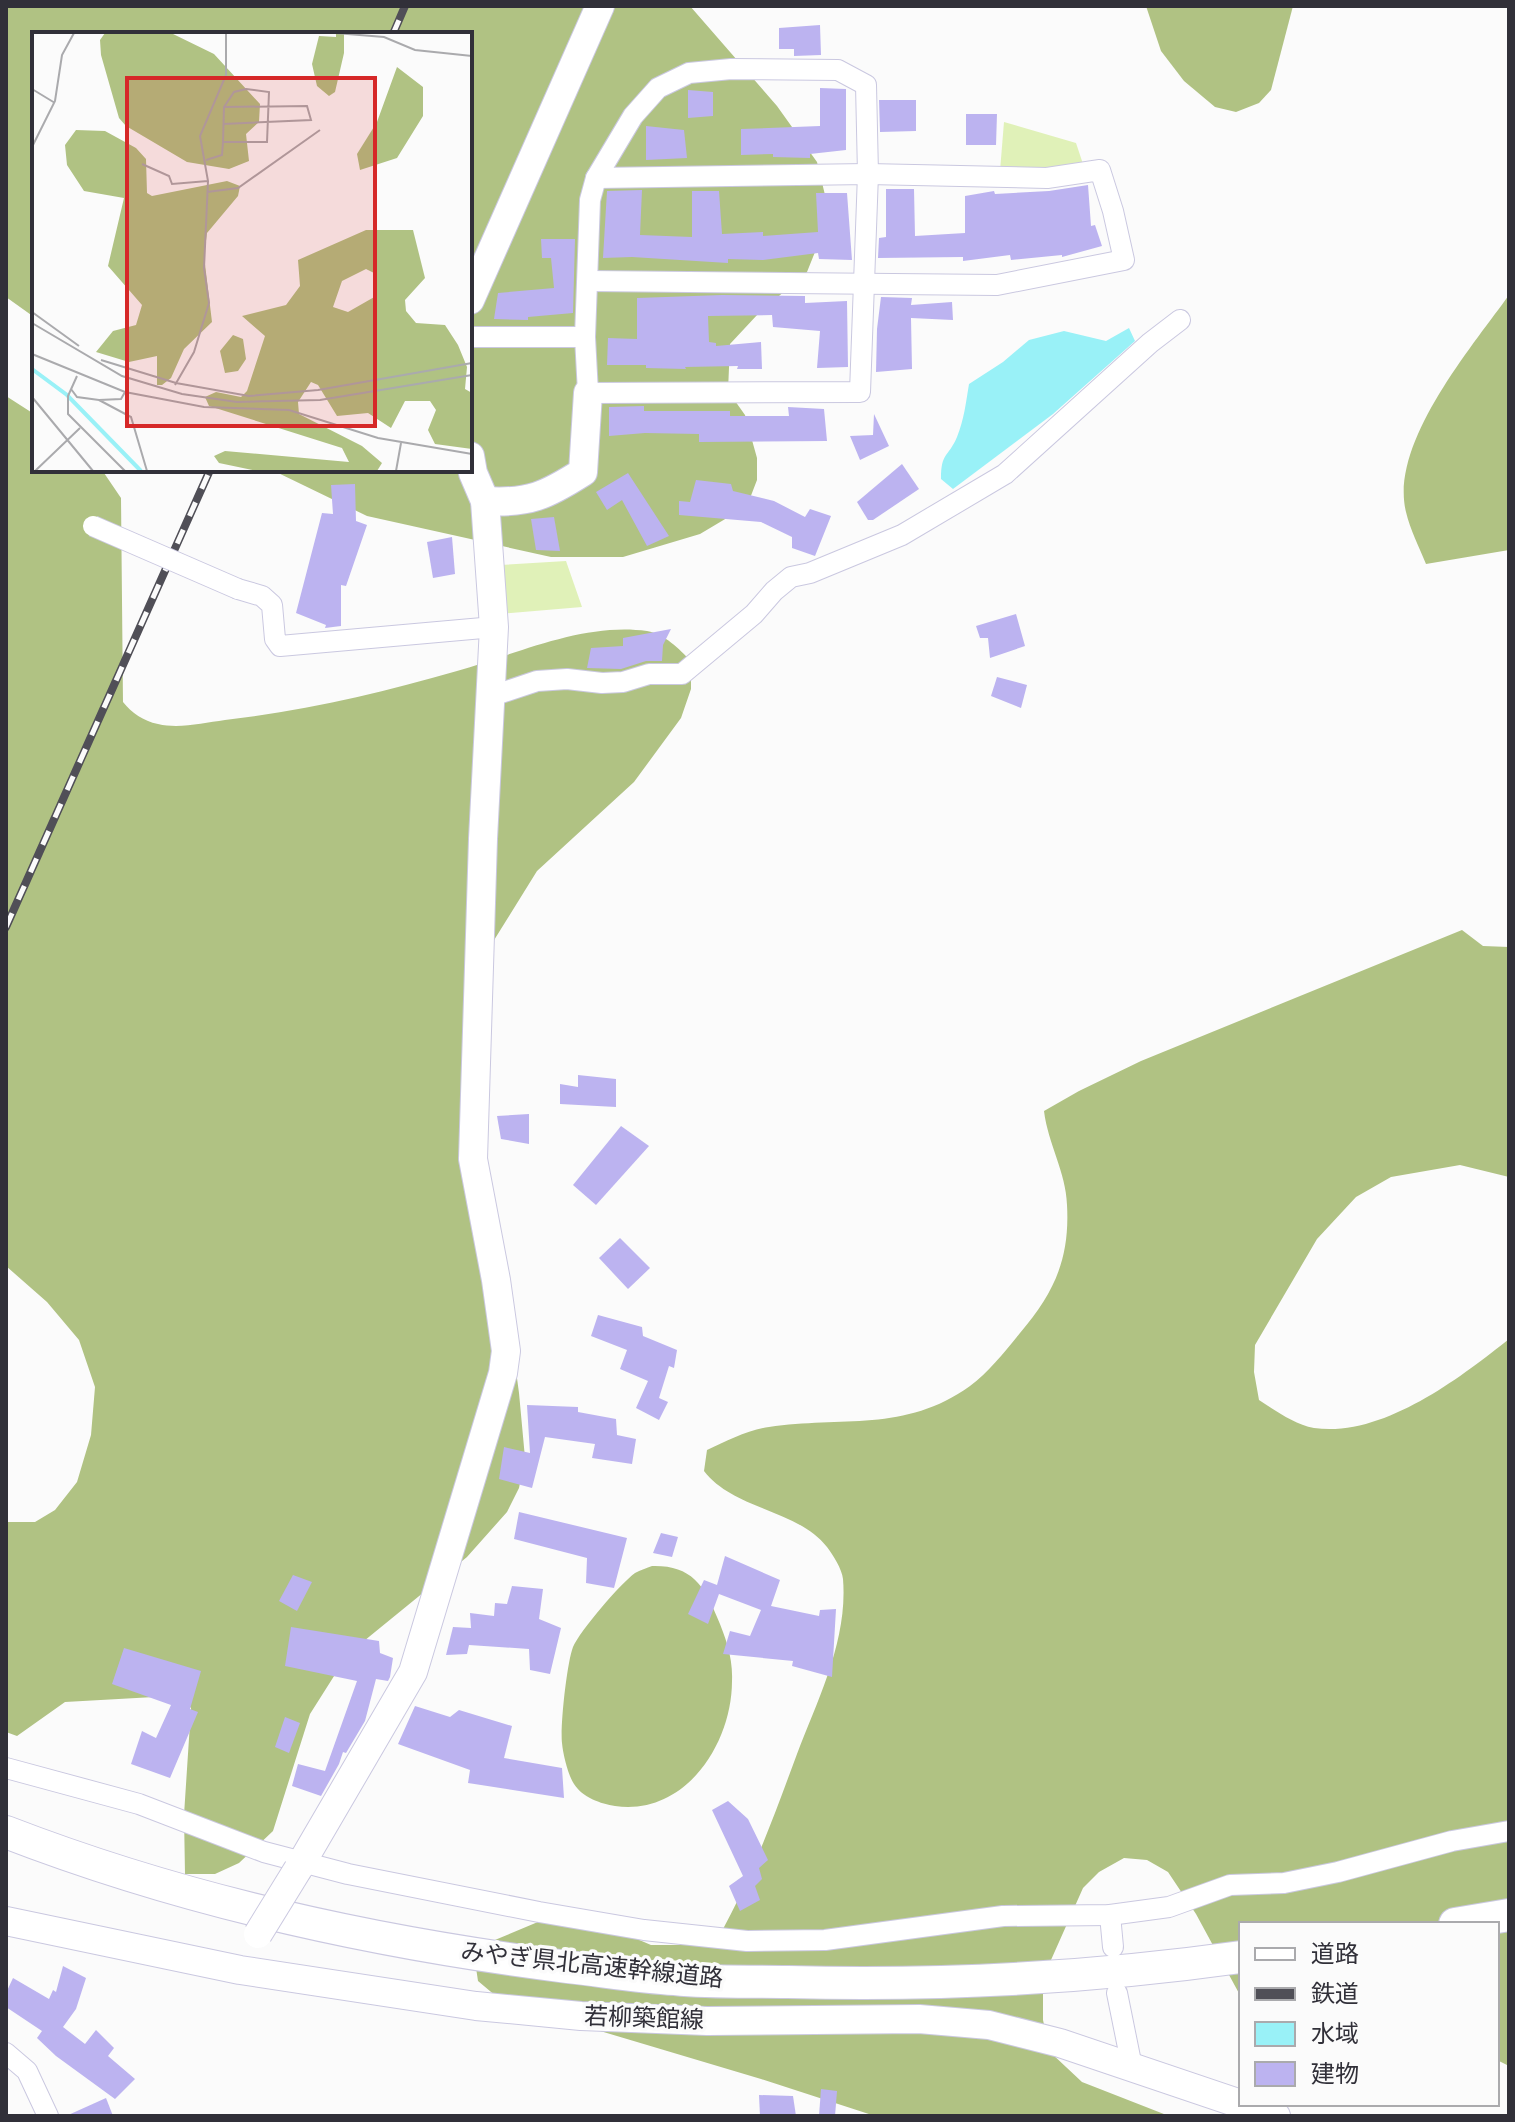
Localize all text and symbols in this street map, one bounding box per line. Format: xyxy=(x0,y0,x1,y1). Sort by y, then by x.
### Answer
inset map xyxy=(32,32,472,472)
legend xyxy=(1239,1922,1499,2106)
street label: みやぎ県北高速幹線道路 xyxy=(459,1938,725,1996)
text: 道路 xyxy=(1311,1941,1359,1971)
text: 鉄道 xyxy=(1311,1981,1359,2011)
street label: 若柳築館線 xyxy=(583,2003,704,2037)
text: 水域 xyxy=(1311,2021,1359,2051)
text: 建物 xyxy=(1311,2061,1359,2091)

